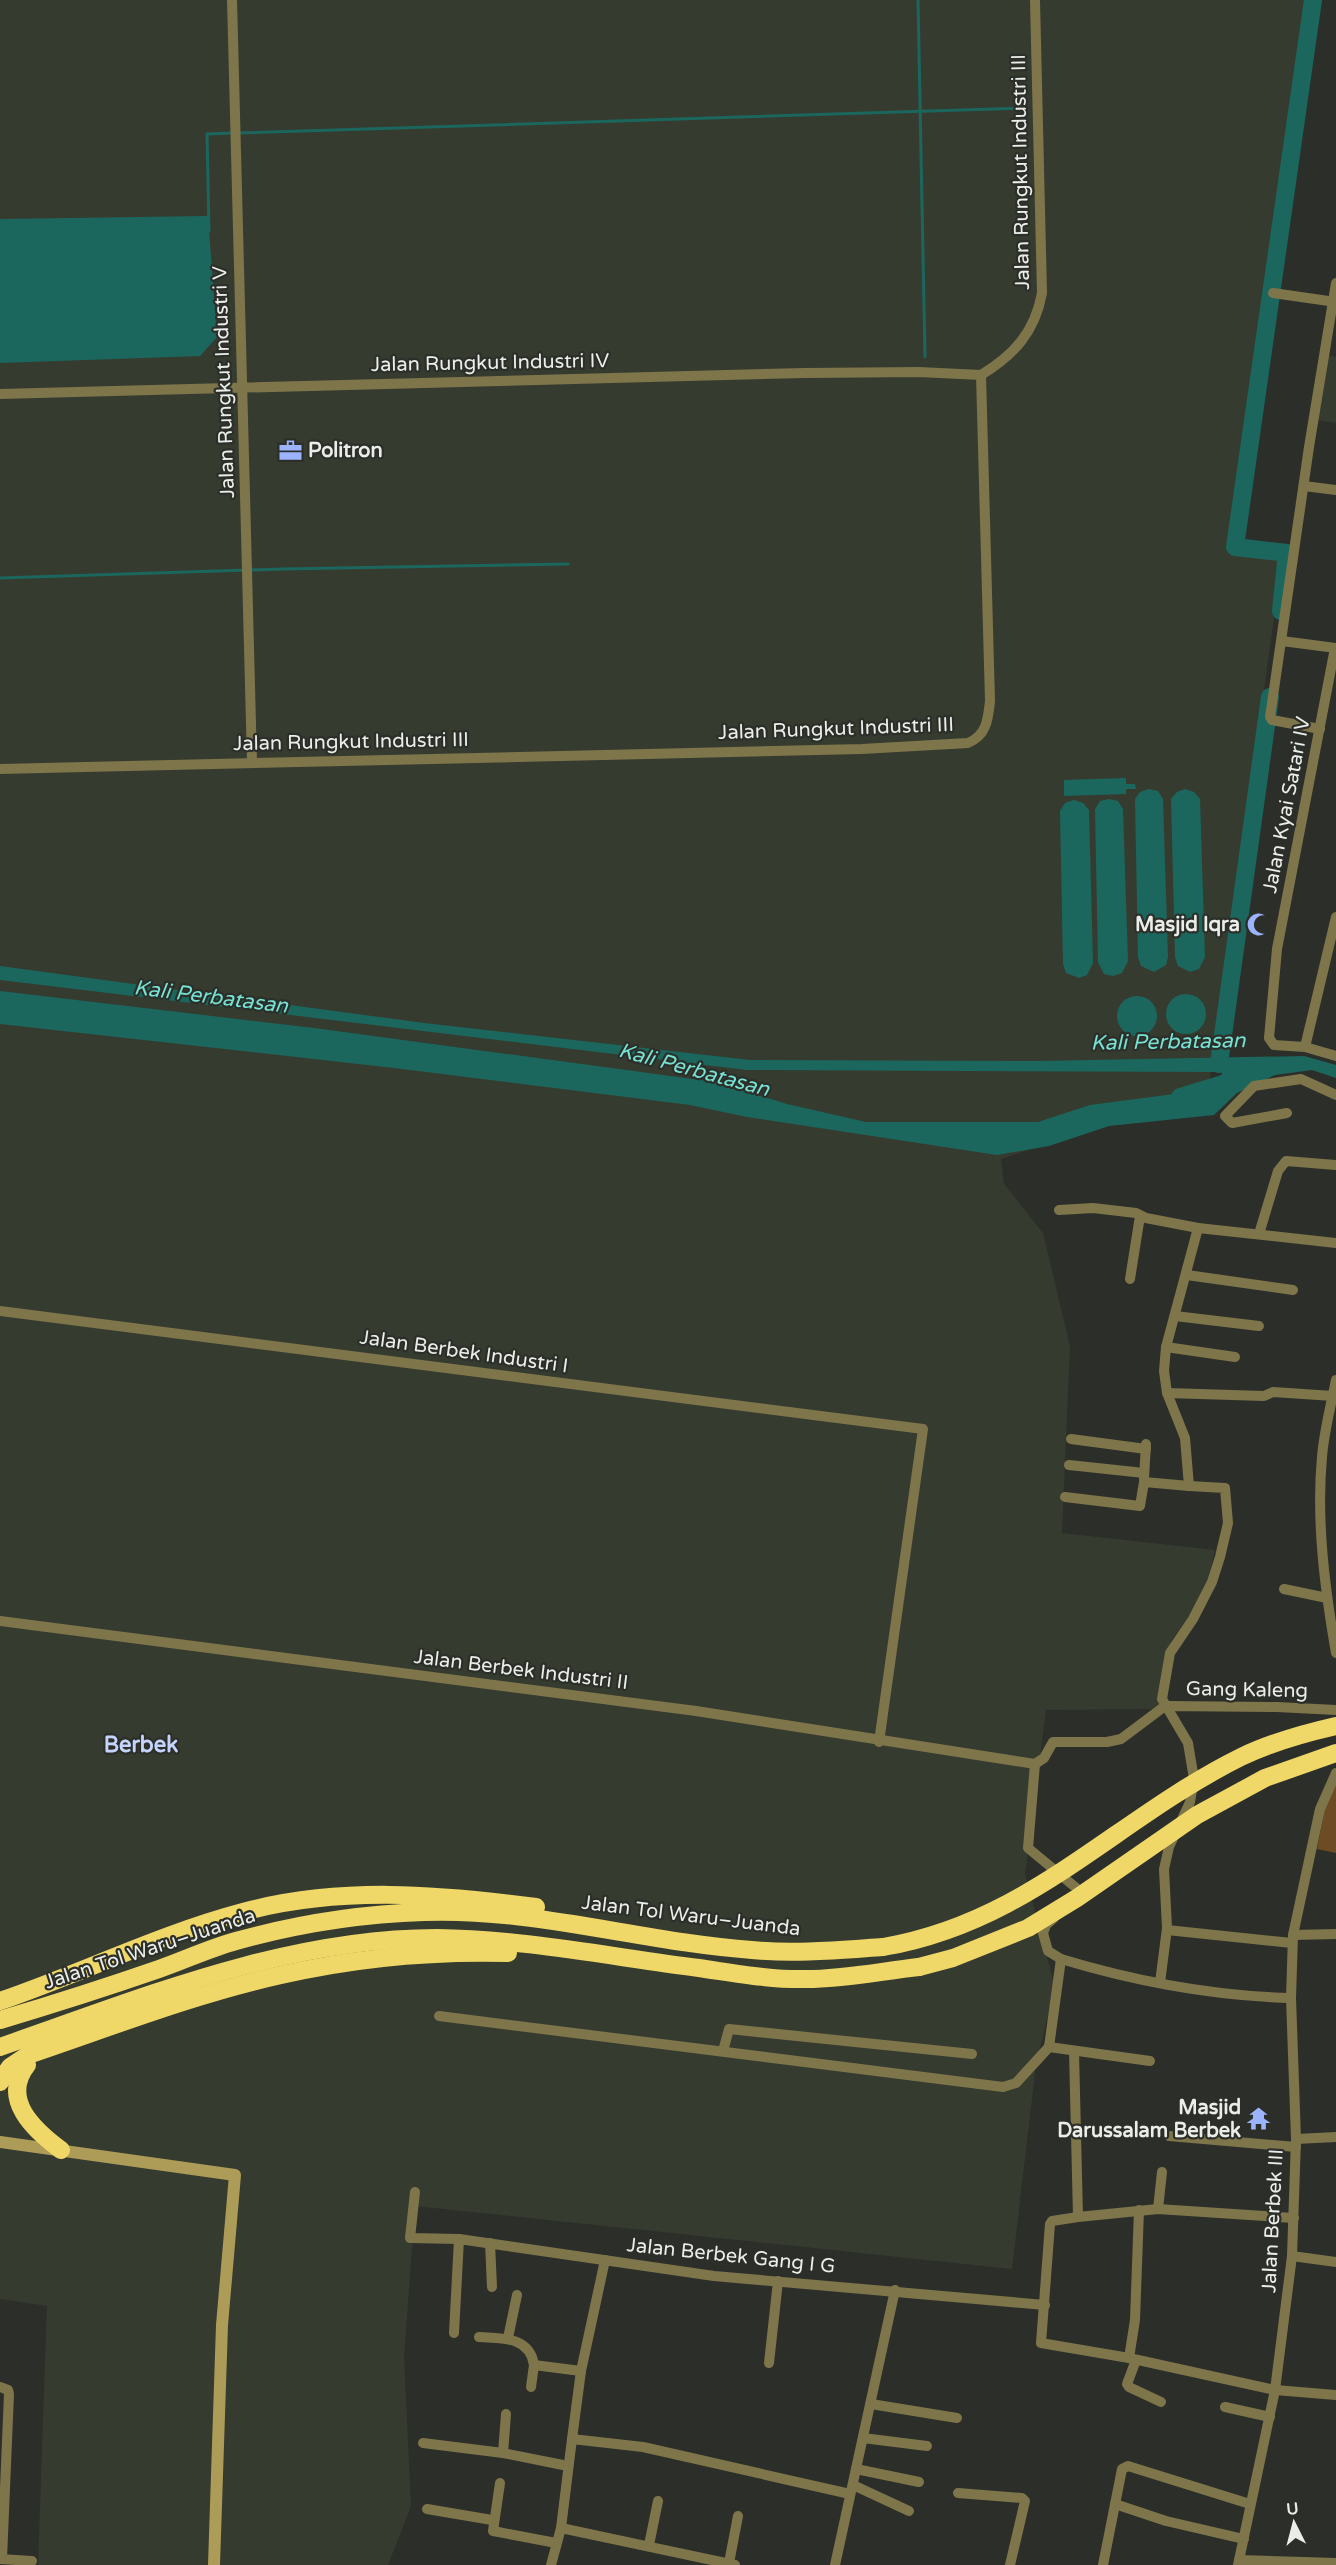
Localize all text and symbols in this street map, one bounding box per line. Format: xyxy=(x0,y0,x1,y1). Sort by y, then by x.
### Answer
street label: Jalan Rungkut Industri III xyxy=(1007,54,1035,290)
street label: Jalan Rungkut Industri V xyxy=(208,265,240,499)
street label: Jalan Rungkut Industri IV xyxy=(371,349,609,377)
office icon: Politron xyxy=(277,438,303,464)
place label: Politron xyxy=(308,439,383,463)
street label: Jalan Rungkut Industri III xyxy=(718,713,954,745)
street label: Jalan Kyai Satari IV xyxy=(1258,715,1316,895)
street label: Jalan Rungkut Industri III xyxy=(233,728,469,756)
mosque icon: Masjid Iqra xyxy=(1245,912,1271,938)
place label: Masjid Iqra xyxy=(1135,913,1240,937)
water label: Kali Perbatasan xyxy=(133,975,291,1019)
water label: Kali Perbatasan xyxy=(1090,1028,1247,1056)
water label: Kali Perbatasan xyxy=(616,1038,773,1102)
street label: Jalan Berbek Industri I xyxy=(358,1325,570,1379)
street label: Jalan Berbek Industri II xyxy=(412,1645,630,1695)
street label: Gang Kaleng xyxy=(1186,1677,1308,1703)
district label: Berbek xyxy=(104,1732,178,1758)
street label: Jalan Tol Waru–Juanda xyxy=(580,1891,802,1941)
street label: Jalan Tol Waru–Juanda xyxy=(41,1904,259,1994)
place label: Masjid Darussalam Berbek xyxy=(1057,2096,1241,2143)
temple icon: Masjid Darussalam Berbek xyxy=(1246,2106,1272,2132)
street label: Jalan Berbek III xyxy=(1257,2148,1289,2294)
street label: Jalan Berbek Gang I G xyxy=(626,2233,836,2279)
north arrow xyxy=(1264,2493,1324,2553)
text: U xyxy=(1285,2498,1300,2520)

